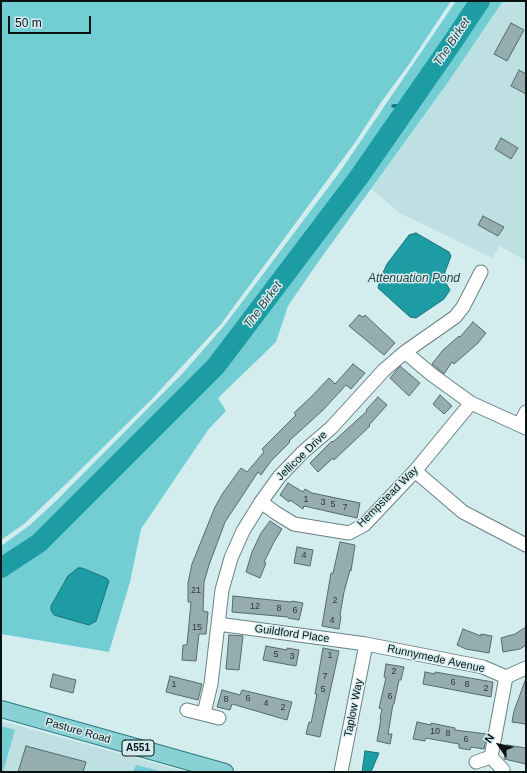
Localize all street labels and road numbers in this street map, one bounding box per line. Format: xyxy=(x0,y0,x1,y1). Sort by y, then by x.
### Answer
street label: Jellicoe Drive xyxy=(274,429,330,483)
street label: Hempstead Way xyxy=(355,464,421,530)
street label: Guildford Place xyxy=(254,622,330,646)
street label: Runnymede Avenue xyxy=(386,642,486,676)
street label: Taplow Way xyxy=(342,678,366,738)
street label: Pasture Road xyxy=(44,715,112,747)
road number: A551 xyxy=(122,740,154,756)

